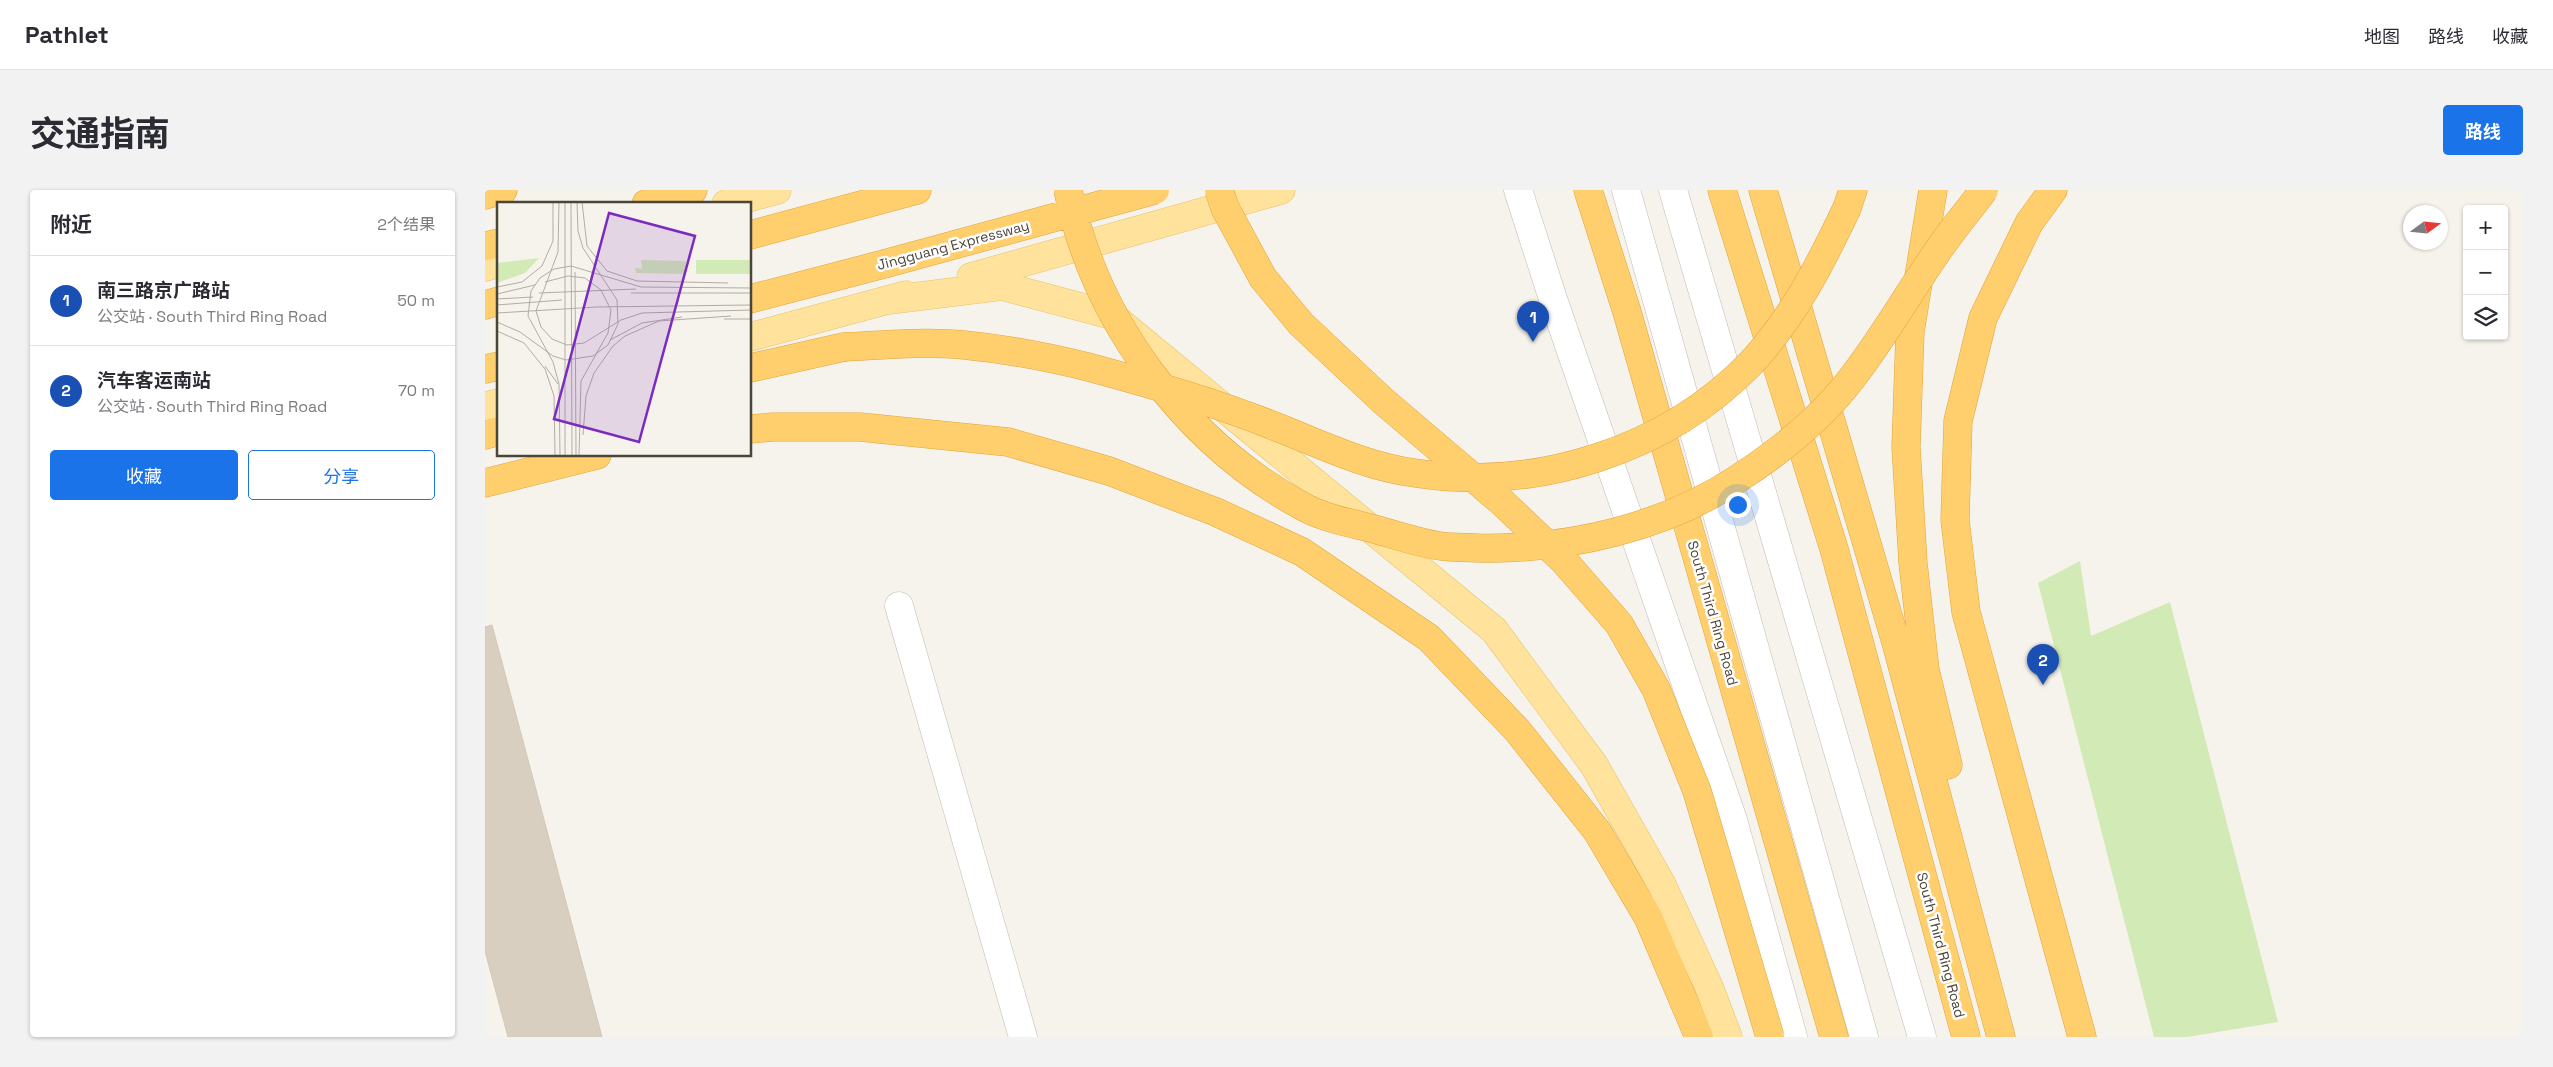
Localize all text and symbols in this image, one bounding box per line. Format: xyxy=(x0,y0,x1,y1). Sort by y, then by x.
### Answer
text: Pathlet xyxy=(25,19,109,50)
text: 地图 xyxy=(2364,25,2400,48)
text: 路线 xyxy=(2428,25,2464,48)
text: 收藏 xyxy=(2492,25,2528,48)
button: 路线 xyxy=(2443,105,2523,155)
text: 交通指南 xyxy=(30,112,170,156)
inset map xyxy=(497,202,751,456)
north arrow xyxy=(2403,205,2448,250)
map controls xyxy=(2463,205,2508,340)
button: + xyxy=(2463,205,2508,250)
text: 附近 xyxy=(50,211,92,238)
text: 2个结果 xyxy=(377,214,435,235)
street label: Jingguang Expressway xyxy=(875,216,1031,274)
button: − xyxy=(2463,250,2508,295)
text: 南三路京广路站 xyxy=(97,278,230,303)
text: 1 xyxy=(62,290,70,311)
text: 50 m xyxy=(397,290,435,311)
button: layers xyxy=(2463,295,2508,340)
pin: 1 xyxy=(1517,301,1549,342)
text: 公交站 · South Third Ring Road xyxy=(97,306,327,327)
text: 汽车客运南站 xyxy=(97,368,211,393)
text: 2 xyxy=(61,380,71,401)
text: 70 m xyxy=(398,380,435,401)
text: 公交站 · South Third Ring Road xyxy=(97,396,327,417)
button: 收藏 xyxy=(50,450,238,500)
button: 分享 xyxy=(248,450,435,500)
your location xyxy=(1725,492,1751,518)
street label: South Third Ring Road xyxy=(1684,539,1742,687)
pin: 2 xyxy=(2027,644,2059,685)
street label: South Third Ring Road xyxy=(1913,870,1969,1020)

